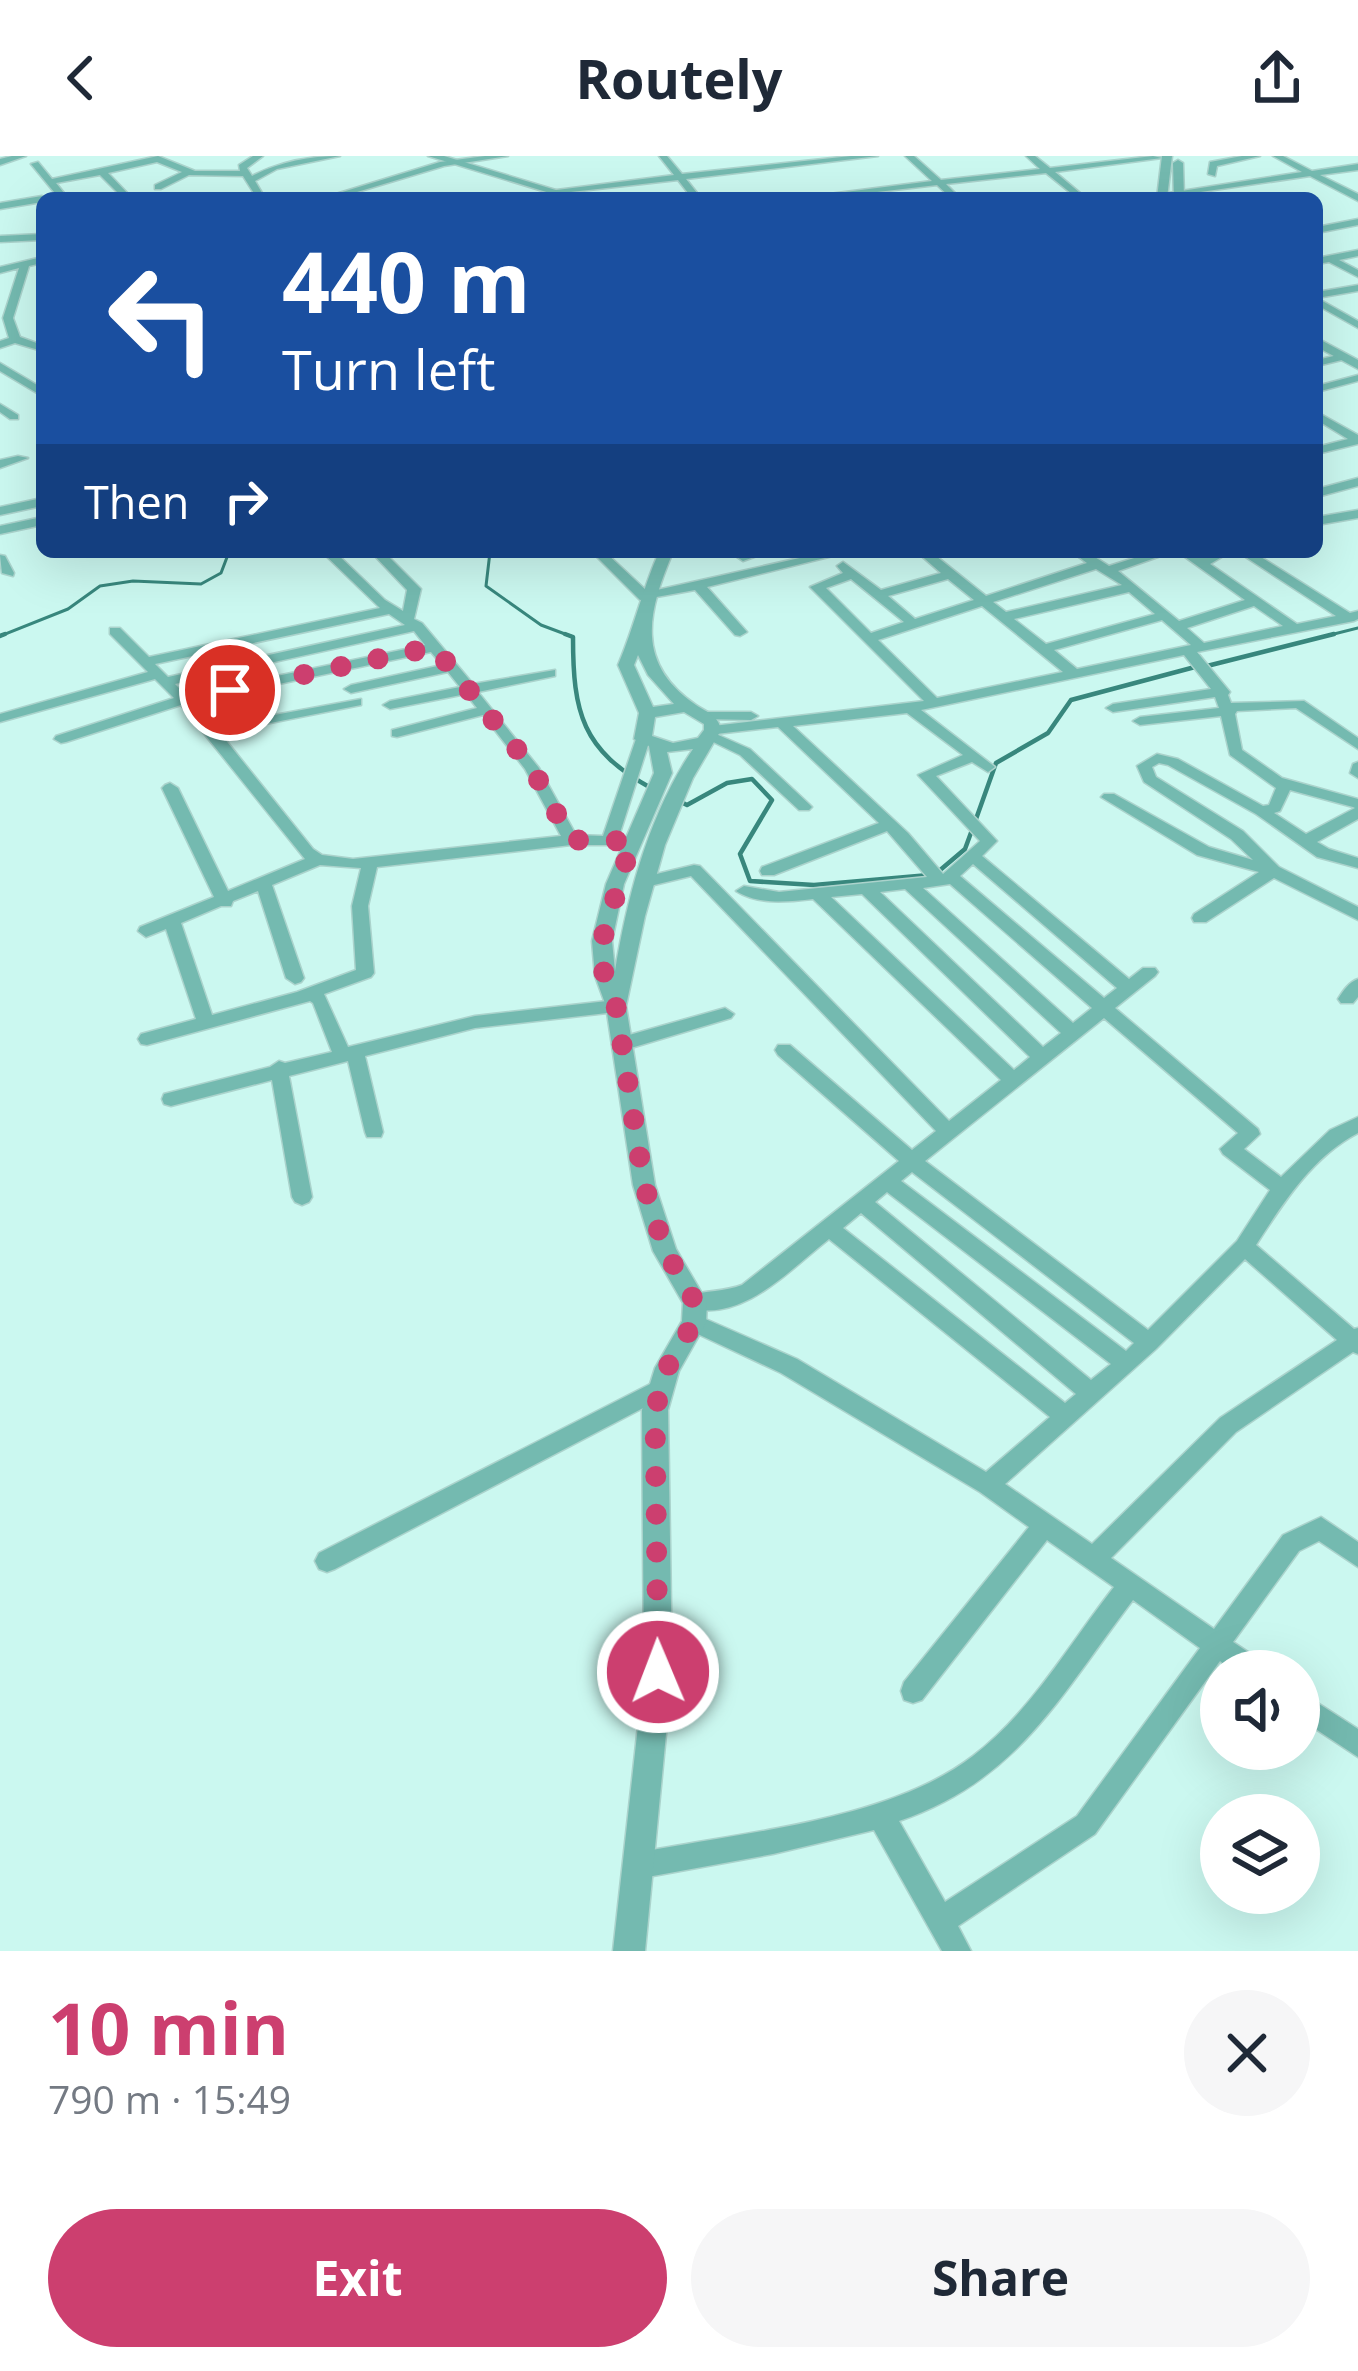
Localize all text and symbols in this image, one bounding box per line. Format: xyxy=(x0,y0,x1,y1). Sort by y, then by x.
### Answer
text: Routely xyxy=(575,41,783,115)
icon: back xyxy=(48,45,114,111)
icon: share xyxy=(1244,45,1310,111)
text: 440 m xyxy=(282,223,530,338)
icon: left xyxy=(84,240,240,396)
text: Turn left xyxy=(282,332,495,406)
icon: right xyxy=(213,468,279,534)
text: Then xyxy=(84,471,189,532)
pin xyxy=(179,639,281,741)
icon: arrive xyxy=(197,657,263,723)
position arrow xyxy=(595,1609,721,1735)
map controls xyxy=(1200,1650,1320,1914)
button: sound xyxy=(1200,1650,1320,1770)
button: layers xyxy=(1200,1794,1320,1914)
text: 10 min xyxy=(48,1978,289,2076)
button: close xyxy=(1184,1990,1310,2116)
text: 790 m · 15:49 xyxy=(48,2072,291,2125)
button: Exit xyxy=(48,2209,667,2347)
button: Share xyxy=(691,2209,1310,2347)

